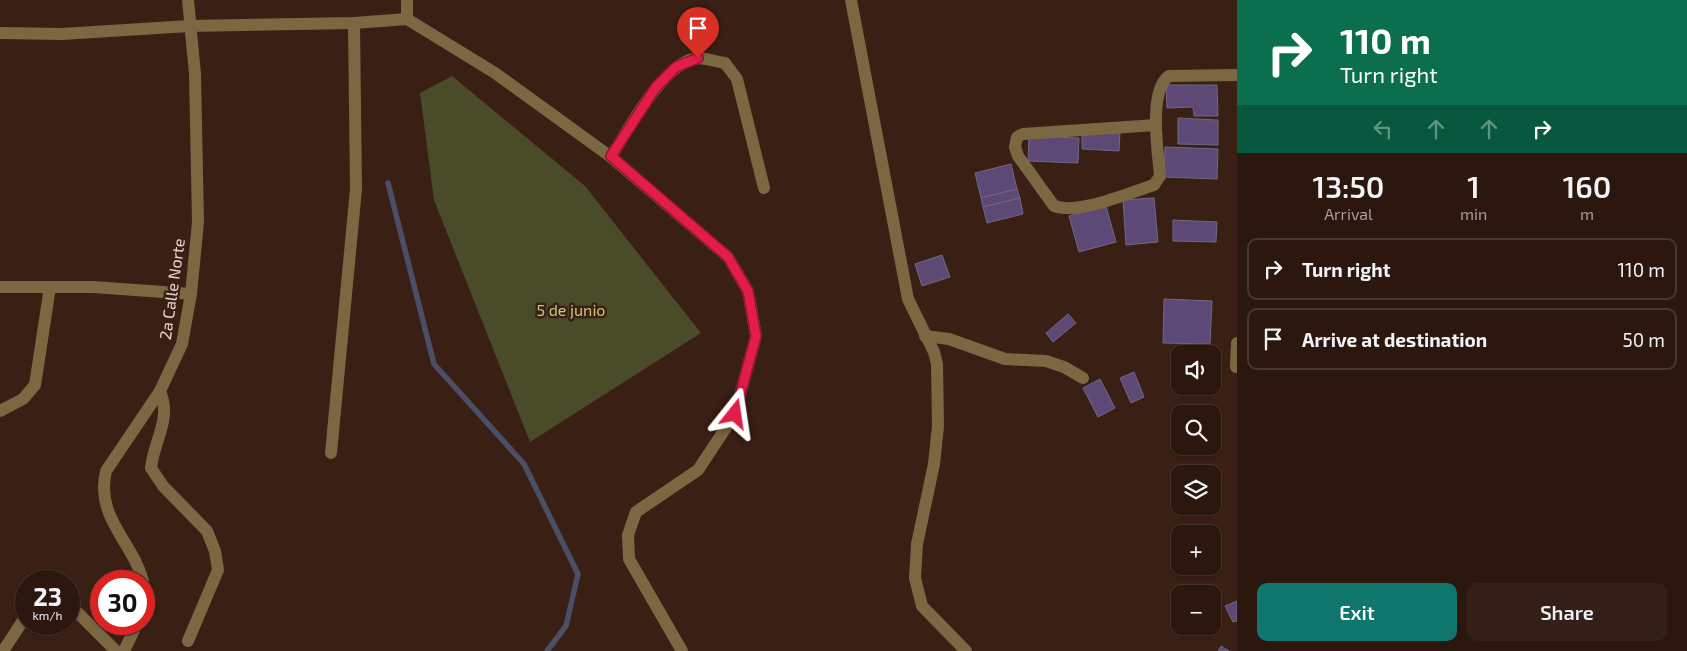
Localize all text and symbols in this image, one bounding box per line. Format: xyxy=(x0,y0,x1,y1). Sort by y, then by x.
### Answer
pin xyxy=(677,7,719,58)
icon: arrive xyxy=(684,14,712,42)
text: 110 m xyxy=(1340,19,1431,61)
icon: right xyxy=(1257,20,1322,85)
text: Turn right xyxy=(1340,61,1438,87)
icon: left xyxy=(1369,115,1397,143)
icon: ahead xyxy=(1422,115,1450,143)
icon: ahead xyxy=(1475,115,1503,143)
icon: right xyxy=(1528,115,1556,143)
text: 13:50 xyxy=(1313,168,1384,204)
text: 1 xyxy=(1467,168,1480,204)
text: 160 xyxy=(1563,168,1611,204)
text: Arrival xyxy=(1324,204,1373,223)
text: min xyxy=(1460,204,1487,223)
text: m xyxy=(1580,204,1594,223)
street label: 2a Calle Norte xyxy=(155,237,188,341)
icon: right xyxy=(1259,255,1287,283)
text: Turn right xyxy=(1302,258,1390,281)
text: 110 m xyxy=(1618,258,1665,281)
park label: 5 de junio xyxy=(537,300,605,320)
icon: arrive xyxy=(1259,325,1287,353)
text: Arrive at destination xyxy=(1302,328,1487,351)
text: 50 m xyxy=(1622,328,1665,351)
map controls xyxy=(1171,345,1221,635)
button: sound xyxy=(1171,345,1221,395)
position arrow xyxy=(708,387,760,439)
button: search xyxy=(1171,405,1221,455)
button: layers xyxy=(1171,465,1221,515)
button: + xyxy=(1171,525,1221,575)
speed limit sign: 30 xyxy=(90,570,155,635)
text: 23 xyxy=(33,581,62,611)
button: Exit xyxy=(1257,583,1457,641)
button: Share xyxy=(1467,583,1667,641)
button: − xyxy=(1171,585,1221,635)
text: km/h xyxy=(33,608,62,622)

